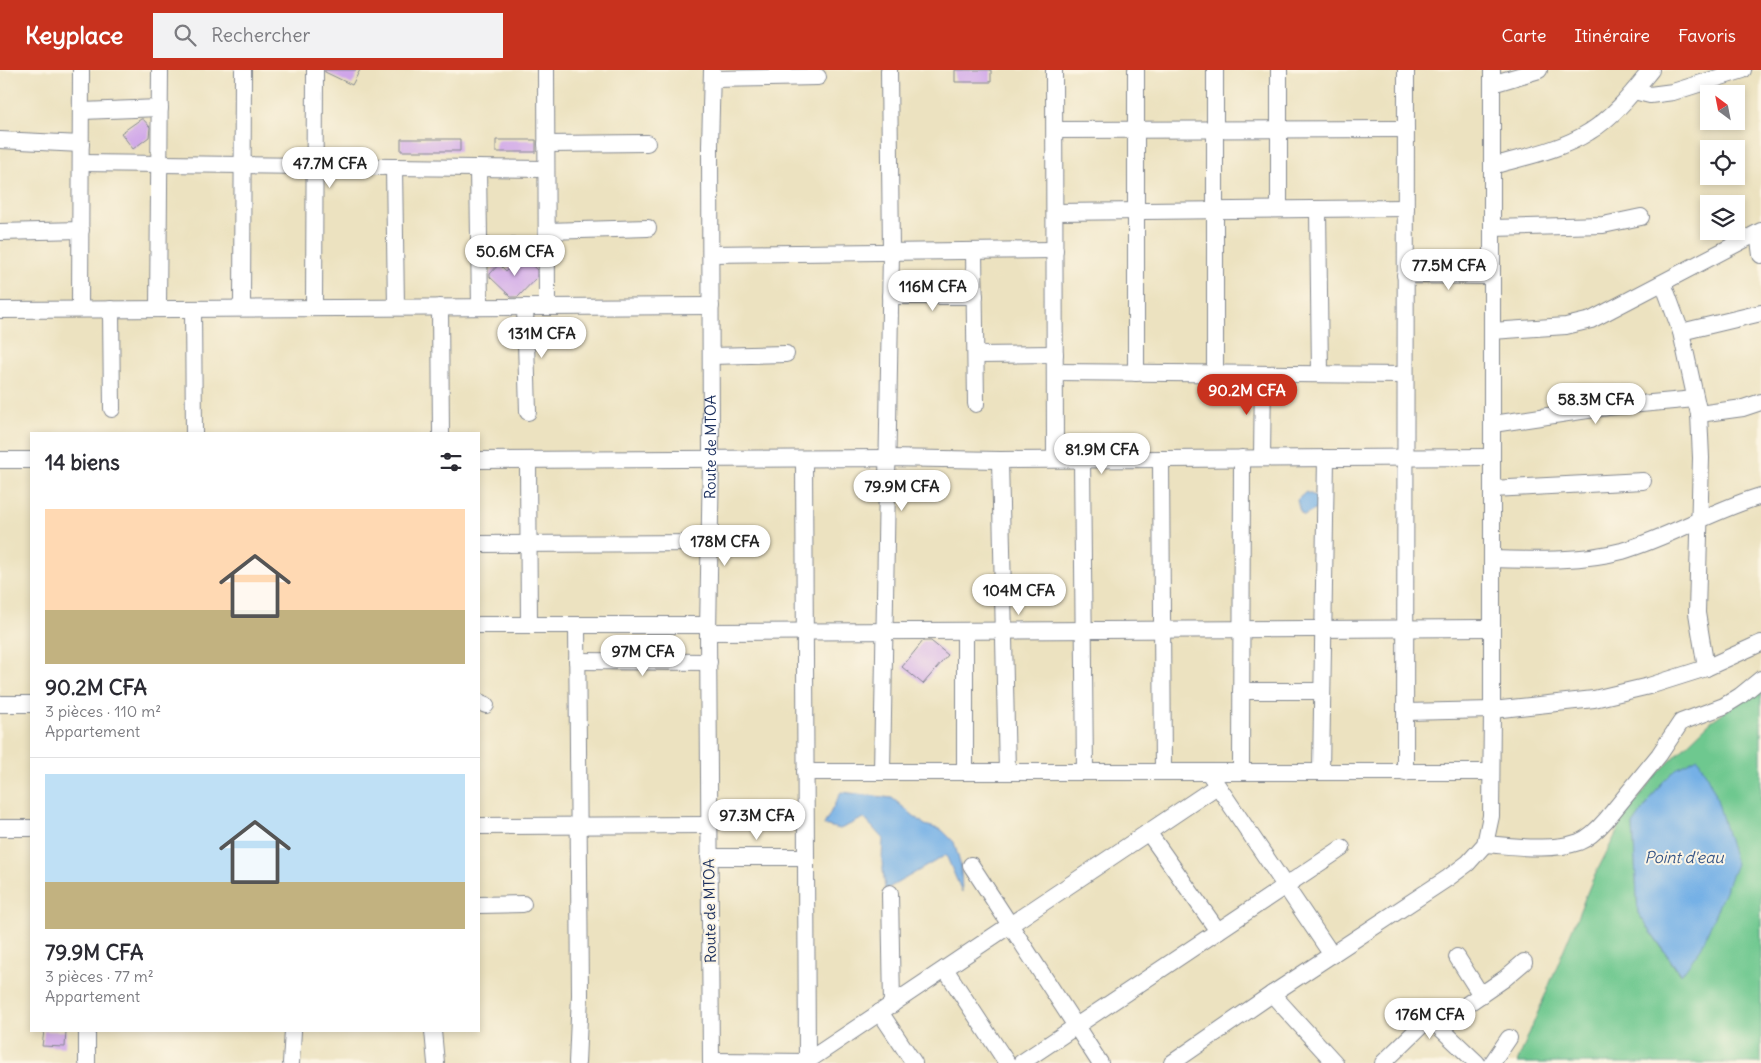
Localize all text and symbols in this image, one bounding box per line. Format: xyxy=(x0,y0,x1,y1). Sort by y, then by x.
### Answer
search box xyxy=(153,13,503,58)
text: Keyplace xyxy=(25,20,123,50)
icon: search xyxy=(171,21,199,49)
text: Rechercher xyxy=(211,23,310,47)
text: Carte xyxy=(1501,24,1546,47)
text: Itinéraire xyxy=(1574,24,1650,47)
text: Favoris xyxy=(1678,24,1736,47)
north arrow xyxy=(1700,85,1745,130)
map controls xyxy=(1700,85,1745,240)
button: locate xyxy=(1700,140,1745,185)
pin: 47.7M CFA xyxy=(273,146,387,189)
text: 47.7M CFA xyxy=(293,153,367,173)
button: layers xyxy=(1700,195,1745,240)
pin: 50.6M CFA xyxy=(458,234,572,277)
text: 50.6M CFA xyxy=(476,241,554,261)
pin: 77.5M CFA xyxy=(1392,248,1506,291)
text: 77.5M CFA xyxy=(1412,255,1486,275)
pin: 116M CFA xyxy=(881,270,985,312)
text: 116M CFA xyxy=(899,276,967,296)
pin: 131M CFA xyxy=(490,316,594,359)
text: 131M CFA xyxy=(508,323,576,343)
pin: 90.2M CFA xyxy=(1190,374,1304,416)
text: 90.2M CFA xyxy=(1208,380,1286,400)
pin: 58.3M CFA xyxy=(1539,382,1653,425)
text: 58.3M CFA xyxy=(1558,389,1634,409)
street label: Route de MTOA xyxy=(700,394,720,499)
pin: 81.9M CFA xyxy=(1045,432,1159,475)
text: 81.9M CFA xyxy=(1065,439,1139,459)
icon: filters xyxy=(437,448,465,476)
text: 14 biens xyxy=(45,449,120,476)
pin: 79.9M CFA xyxy=(845,470,959,512)
text: 79.9M CFA xyxy=(864,476,940,496)
pin: 178M CFA xyxy=(673,524,777,567)
text: 178M CFA xyxy=(690,531,760,551)
icon: home xyxy=(210,541,300,631)
pin: 104M CFA xyxy=(967,574,1071,616)
text: 104M CFA xyxy=(983,580,1055,600)
pin: 97M CFA xyxy=(597,634,689,677)
text: 97M CFA xyxy=(612,641,674,661)
text: 90.2M CFA xyxy=(45,674,147,701)
text: 3 pièces · 110 m² xyxy=(45,701,161,721)
text: Appartement xyxy=(45,721,140,741)
pin: 97.3M CFA xyxy=(700,798,814,841)
text: 97.3M CFA xyxy=(719,805,795,825)
icon: home xyxy=(210,807,300,897)
water label: Point d'eau xyxy=(1644,847,1725,867)
street label: Route de MTOA xyxy=(699,858,720,963)
text: 79.9M CFA xyxy=(45,939,144,966)
text: 3 pièces · 77 m² xyxy=(45,966,154,986)
text: Appartement xyxy=(45,986,140,1006)
pin: 176M CFA xyxy=(1378,998,1482,1040)
text: 176M CFA xyxy=(1395,1004,1465,1024)

